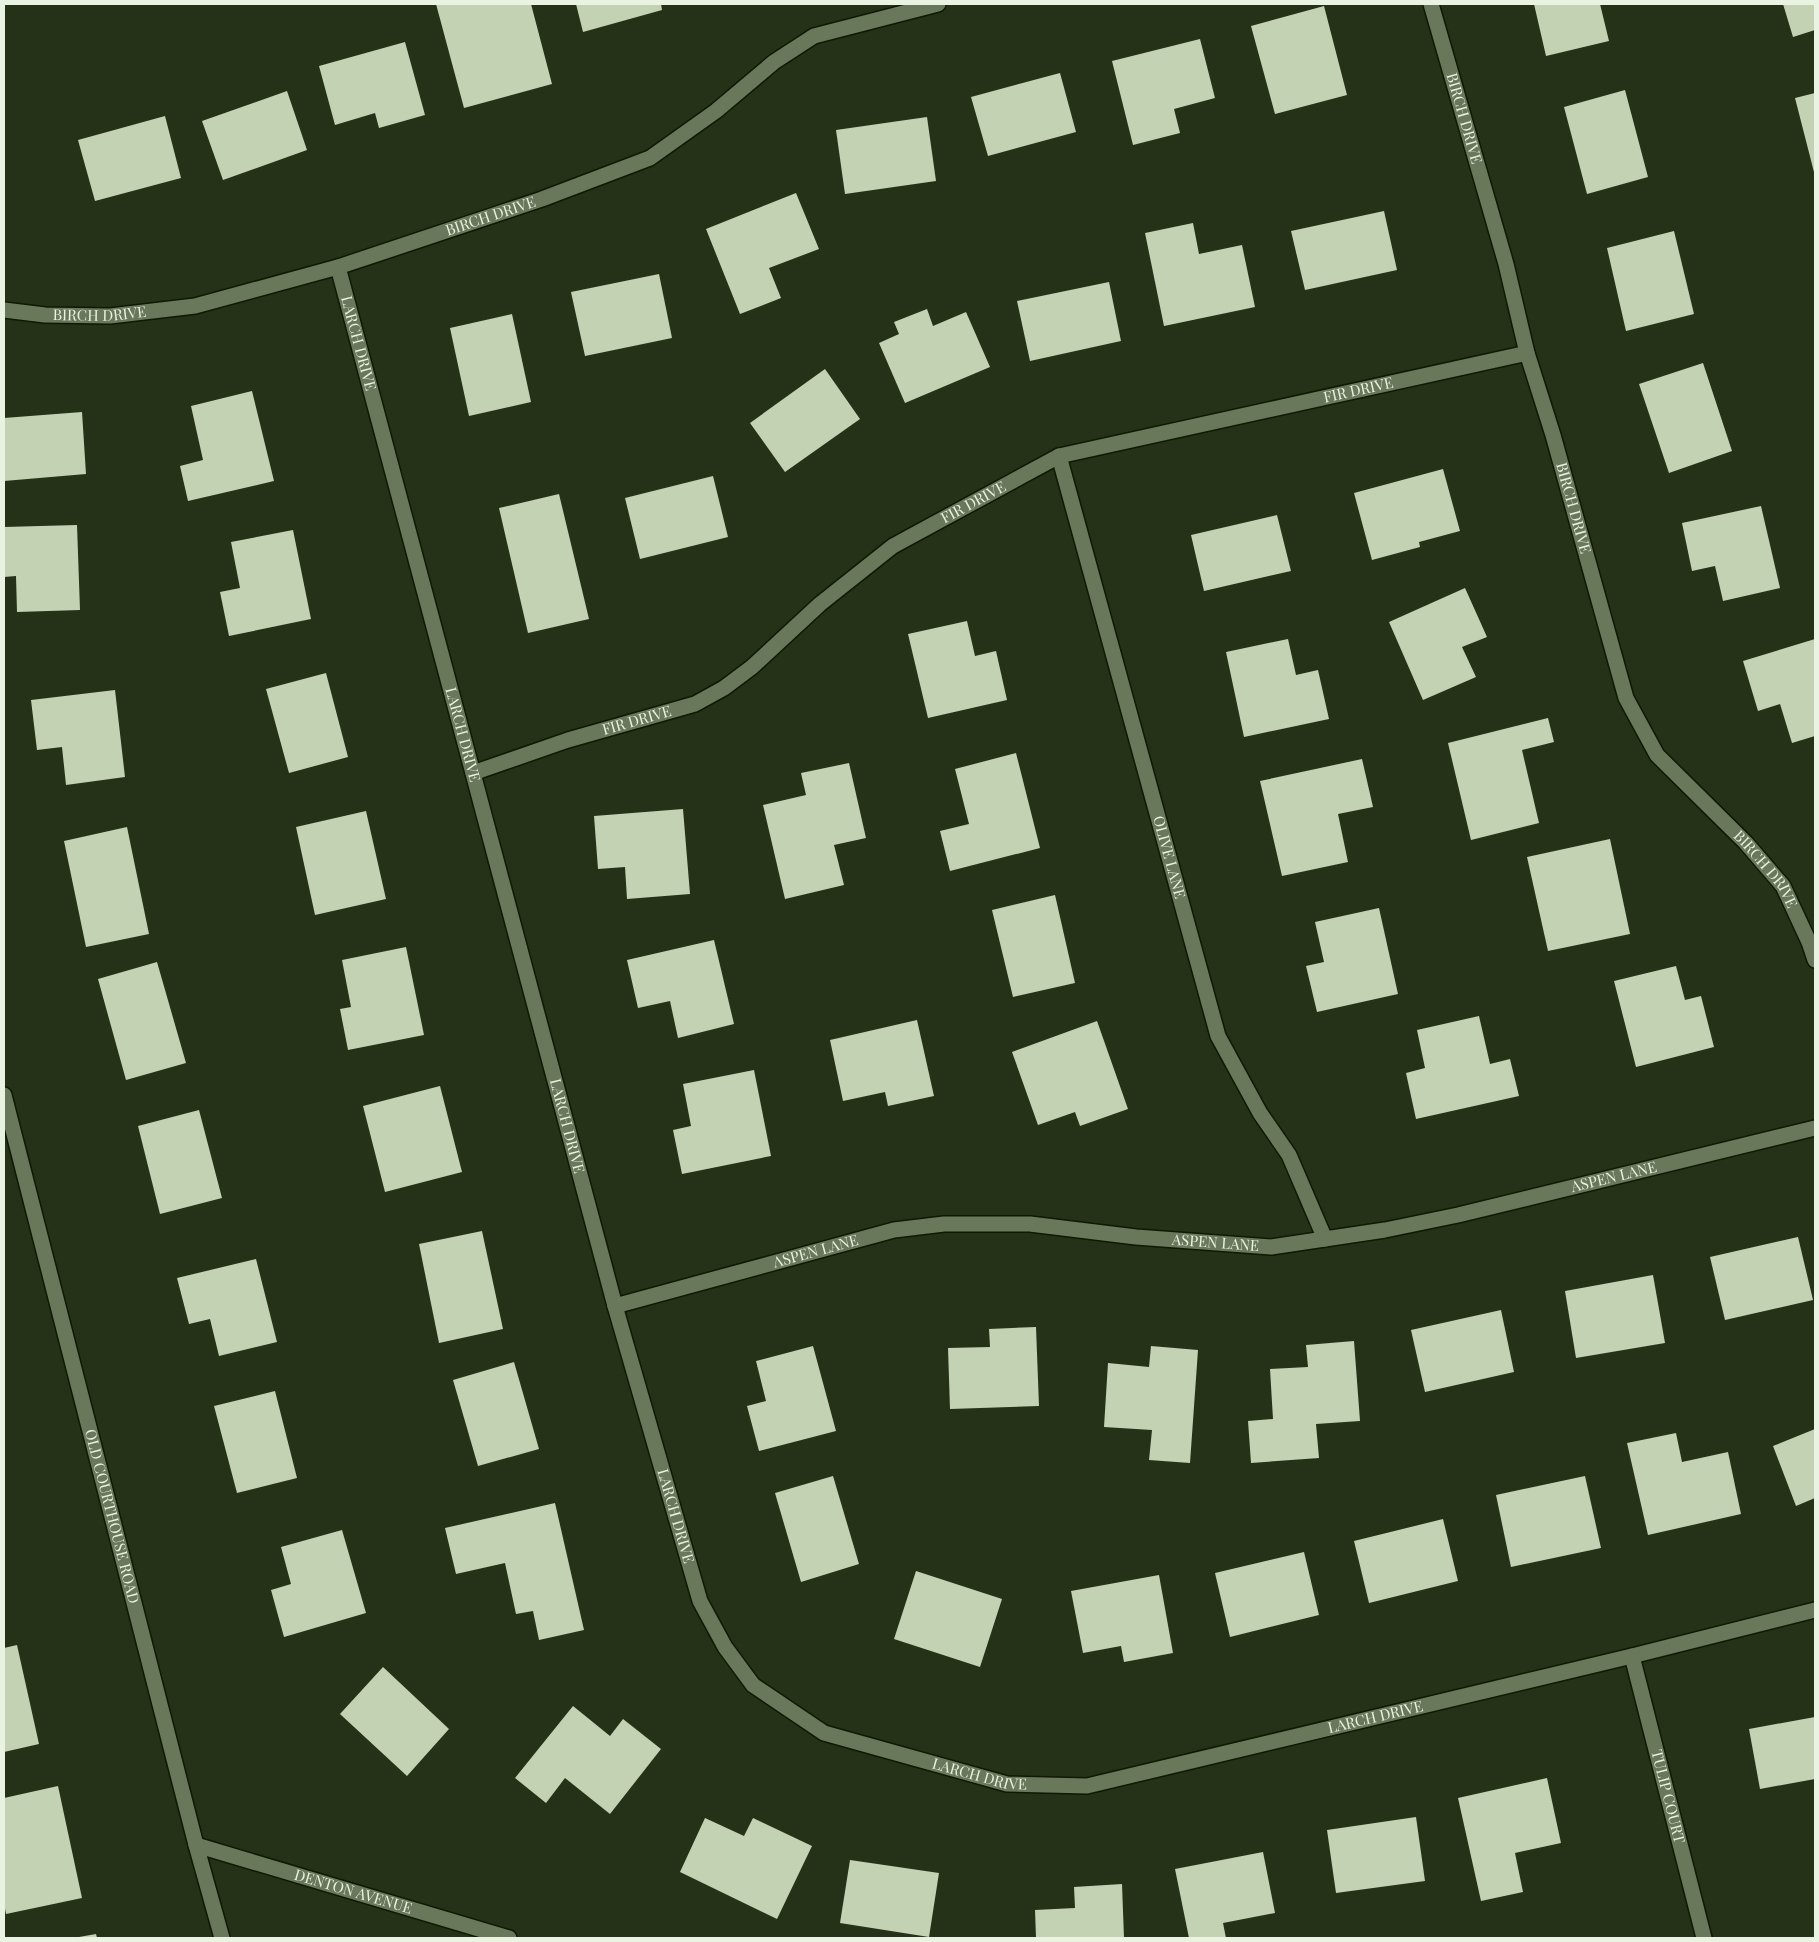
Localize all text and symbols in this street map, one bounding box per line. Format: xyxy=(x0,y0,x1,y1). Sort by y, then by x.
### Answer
street label: BIRCH DRIVE xyxy=(1442,70,1488,166)
street label: BIRCH DRIVE xyxy=(443,191,538,239)
street label: LARCH DRIVE xyxy=(337,293,382,393)
street label: BIRCH DRIVE xyxy=(53,301,147,325)
street label: FIR DRIVE xyxy=(1321,372,1395,407)
street label: BIRCH DRIVE xyxy=(1552,460,1596,556)
street label: FIR DRIVE xyxy=(937,476,1009,527)
street label: LARCH DRIVE xyxy=(441,685,486,784)
street label: FIR DRIVE xyxy=(600,700,673,739)
street label: OLIVE LANE xyxy=(1149,813,1191,901)
street label: BIRCH DRIVE xyxy=(1730,825,1803,911)
street label: LARCH DRIVE xyxy=(546,1076,590,1175)
street label: ASPEN LANE xyxy=(1568,1156,1659,1196)
street label: ASPEN LANE xyxy=(770,1229,860,1272)
street label: ASPEN LANE xyxy=(1170,1229,1260,1255)
street label: OLD COURTHOUSE ROAD xyxy=(81,1427,145,1606)
street label: LARCH DRIVE xyxy=(653,1466,700,1565)
street label: LARCH DRIVE xyxy=(1325,1695,1425,1737)
street label: TULIP COURT xyxy=(1647,1747,1690,1845)
street label: LARCH DRIVE xyxy=(930,1753,1027,1794)
street label: DENTON AVENUE xyxy=(292,1864,415,1918)

